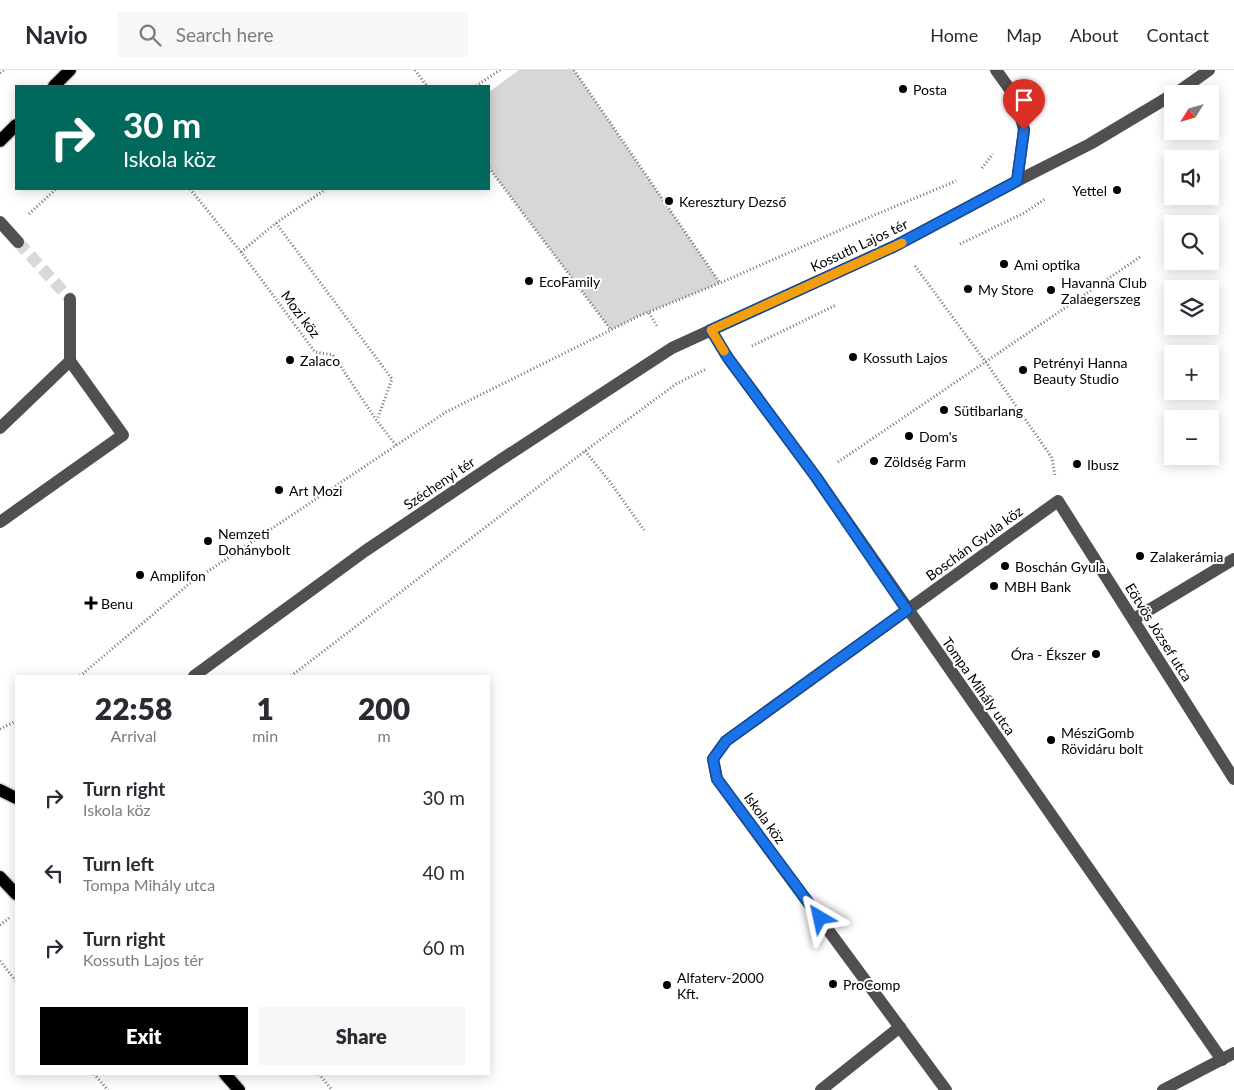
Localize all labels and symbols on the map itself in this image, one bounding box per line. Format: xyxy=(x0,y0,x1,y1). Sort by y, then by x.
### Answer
pin xyxy=(1003,79,1045,130)
place label: Posta xyxy=(913,81,947,98)
marker: Posta xyxy=(897,83,909,95)
north arrow xyxy=(1164,85,1219,140)
place label: Yettel xyxy=(1072,182,1107,199)
marker: Yettel xyxy=(1111,184,1123,196)
place label: Keresztury Dezső xyxy=(679,193,786,210)
marker: Keresztury Dezső xyxy=(663,195,675,207)
street label: Kossuth Lajos tér xyxy=(808,215,910,275)
place label: Ami optika xyxy=(1014,256,1080,273)
marker: Ami optika xyxy=(998,258,1010,270)
place label: EcoFamily xyxy=(539,273,601,290)
place label: Havanna Club Zalaegerszeg xyxy=(1061,274,1147,307)
marker: EcoFamily xyxy=(523,275,535,287)
place label: My Store xyxy=(978,281,1034,298)
marker: My Store xyxy=(962,283,974,295)
marker: Havanna Club Zalaegerszeg xyxy=(1045,284,1057,296)
street label: Mozi köz xyxy=(278,287,324,341)
place label: Kossuth Lajos xyxy=(863,349,948,366)
marker: Kossuth Lajos xyxy=(847,351,859,363)
place label: Zalaco xyxy=(300,352,340,369)
marker: Zalaco xyxy=(284,354,296,366)
place label: Petrényi Hanna Beauty Studio xyxy=(1033,354,1127,387)
marker: Petrényi Hanna Beauty Studio xyxy=(1017,364,1029,376)
place label: Sütibarlang xyxy=(954,402,1023,419)
marker: Sütibarlang xyxy=(938,404,950,416)
place label: Dom's xyxy=(919,428,958,445)
marker: Dom's xyxy=(903,430,915,442)
street label: Széchenyi tér xyxy=(400,453,478,513)
place label: Zöldség Farm xyxy=(884,453,966,470)
marker: Zöldség Farm xyxy=(868,455,880,467)
place label: Ibusz xyxy=(1087,456,1119,473)
marker: Ibusz xyxy=(1071,458,1083,470)
place label: Art Mozi xyxy=(289,482,342,499)
marker: Art Mozi xyxy=(273,484,285,496)
street label: Boschán Gyula köz xyxy=(922,502,1026,584)
place label: Nemzeti Dohánybolt xyxy=(218,525,290,558)
marker: Nemzeti Dohánybolt xyxy=(202,535,214,547)
place label: Zalakerámia xyxy=(1150,548,1224,565)
marker: Zalakerámia xyxy=(1134,550,1146,562)
place label: Boschán Gyula xyxy=(1015,558,1106,575)
marker: Boschán Gyula xyxy=(999,560,1011,572)
place label: Amplifon xyxy=(150,567,206,584)
marker: Amplifon xyxy=(134,569,146,581)
place label: MBH Bank xyxy=(1004,578,1072,595)
marker: MBH Bank xyxy=(988,580,1000,592)
street label: Eötvös József utca xyxy=(1122,580,1196,684)
place label: Benu xyxy=(101,595,133,612)
marker: Benu xyxy=(85,597,97,609)
street label: Tompa Mihály utca xyxy=(939,634,1019,738)
place label: Óra - Ékszer xyxy=(1011,646,1086,663)
marker: Óra - Ékszer xyxy=(1090,648,1102,660)
place label: MésziGomb Rövidáru bolt xyxy=(1061,724,1143,757)
marker: MésziGomb Rövidáru bolt xyxy=(1045,734,1057,746)
street label: Iskola köz xyxy=(741,789,789,847)
position arrow xyxy=(793,891,845,943)
place label: Alfaterv-2000 Kft. xyxy=(677,969,764,1002)
place label: ProComp xyxy=(843,976,901,993)
marker: ProComp xyxy=(827,978,839,990)
marker: Alfaterv-2000 Kft. xyxy=(661,979,673,991)

